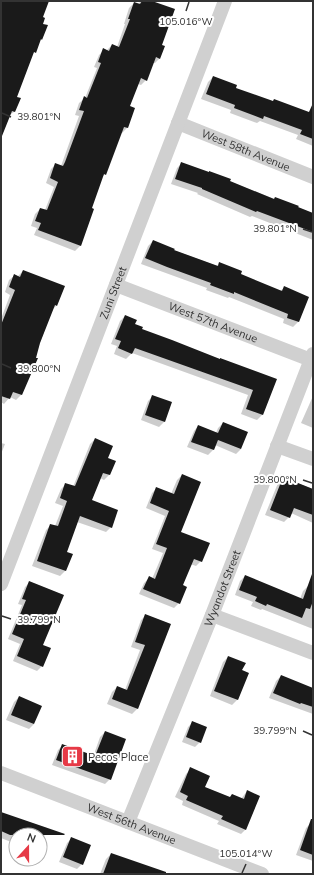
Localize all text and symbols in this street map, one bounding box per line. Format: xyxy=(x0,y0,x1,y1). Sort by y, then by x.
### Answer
text: 105.016°W xyxy=(159,15,213,28)
text: 39.801°N xyxy=(17,110,61,123)
street label: West 58th Avenue xyxy=(199,126,292,174)
text: 39.801°N xyxy=(253,222,297,235)
street label: Zuni Street xyxy=(96,264,129,321)
street label: West 57th Avenue xyxy=(166,299,260,346)
text: 39.800°N xyxy=(17,362,61,375)
text: 39.800°N xyxy=(253,473,297,486)
street label: Wyandot Street xyxy=(201,548,243,629)
text: 39.799°N xyxy=(17,613,61,626)
text: 39.799°N xyxy=(253,724,297,737)
building icon: Pecos Place xyxy=(60,744,86,770)
place label: Pecos Place xyxy=(88,750,149,764)
street label: West 56th Avenue xyxy=(85,800,178,847)
north arrow xyxy=(8,827,48,867)
text: N xyxy=(25,830,38,846)
text: 105.014°W xyxy=(219,847,273,860)

